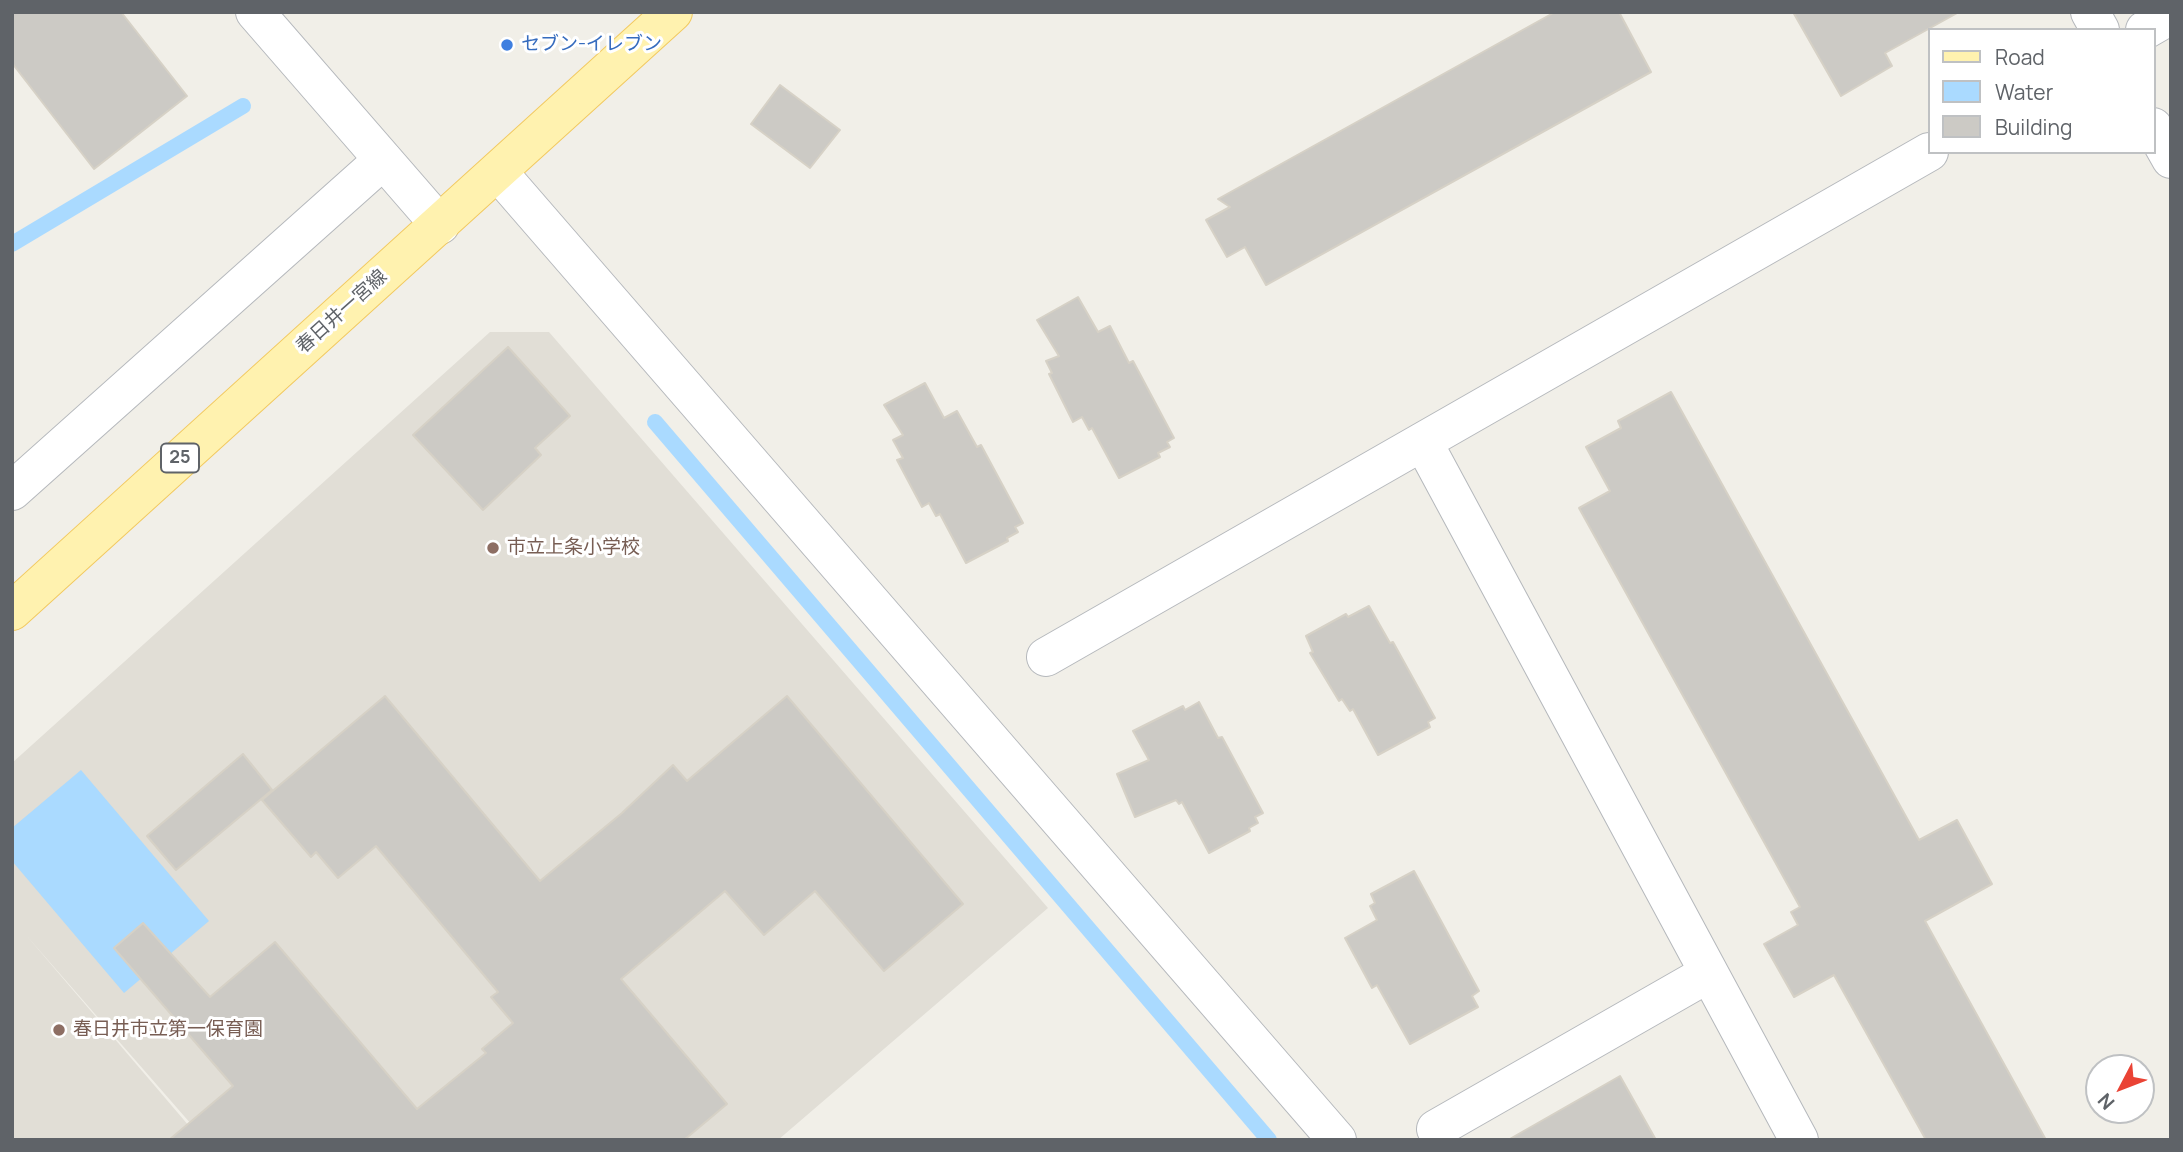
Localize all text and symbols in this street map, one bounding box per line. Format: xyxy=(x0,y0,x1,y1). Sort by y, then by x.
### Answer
legend xyxy=(1927,28,2155,154)
place label: セブン-イレブン xyxy=(521,34,662,56)
marker: セブン-イレブン xyxy=(499,37,515,53)
text: Road xyxy=(1995,43,2045,71)
text: Water xyxy=(1995,78,2053,106)
text: Building xyxy=(1995,113,2072,141)
street label: 春日井一宮線 xyxy=(292,265,392,359)
road number: 25 xyxy=(161,444,199,472)
place label: 市立上条小学校 xyxy=(507,537,640,559)
marker: 市立上条小学校 xyxy=(485,540,501,556)
place label: 春日井市立第一保育園 xyxy=(73,1019,263,1041)
marker: 春日井市立第一保育園 xyxy=(51,1022,67,1038)
north arrow xyxy=(2085,1054,2155,1124)
text: N xyxy=(2092,1088,2120,1115)

